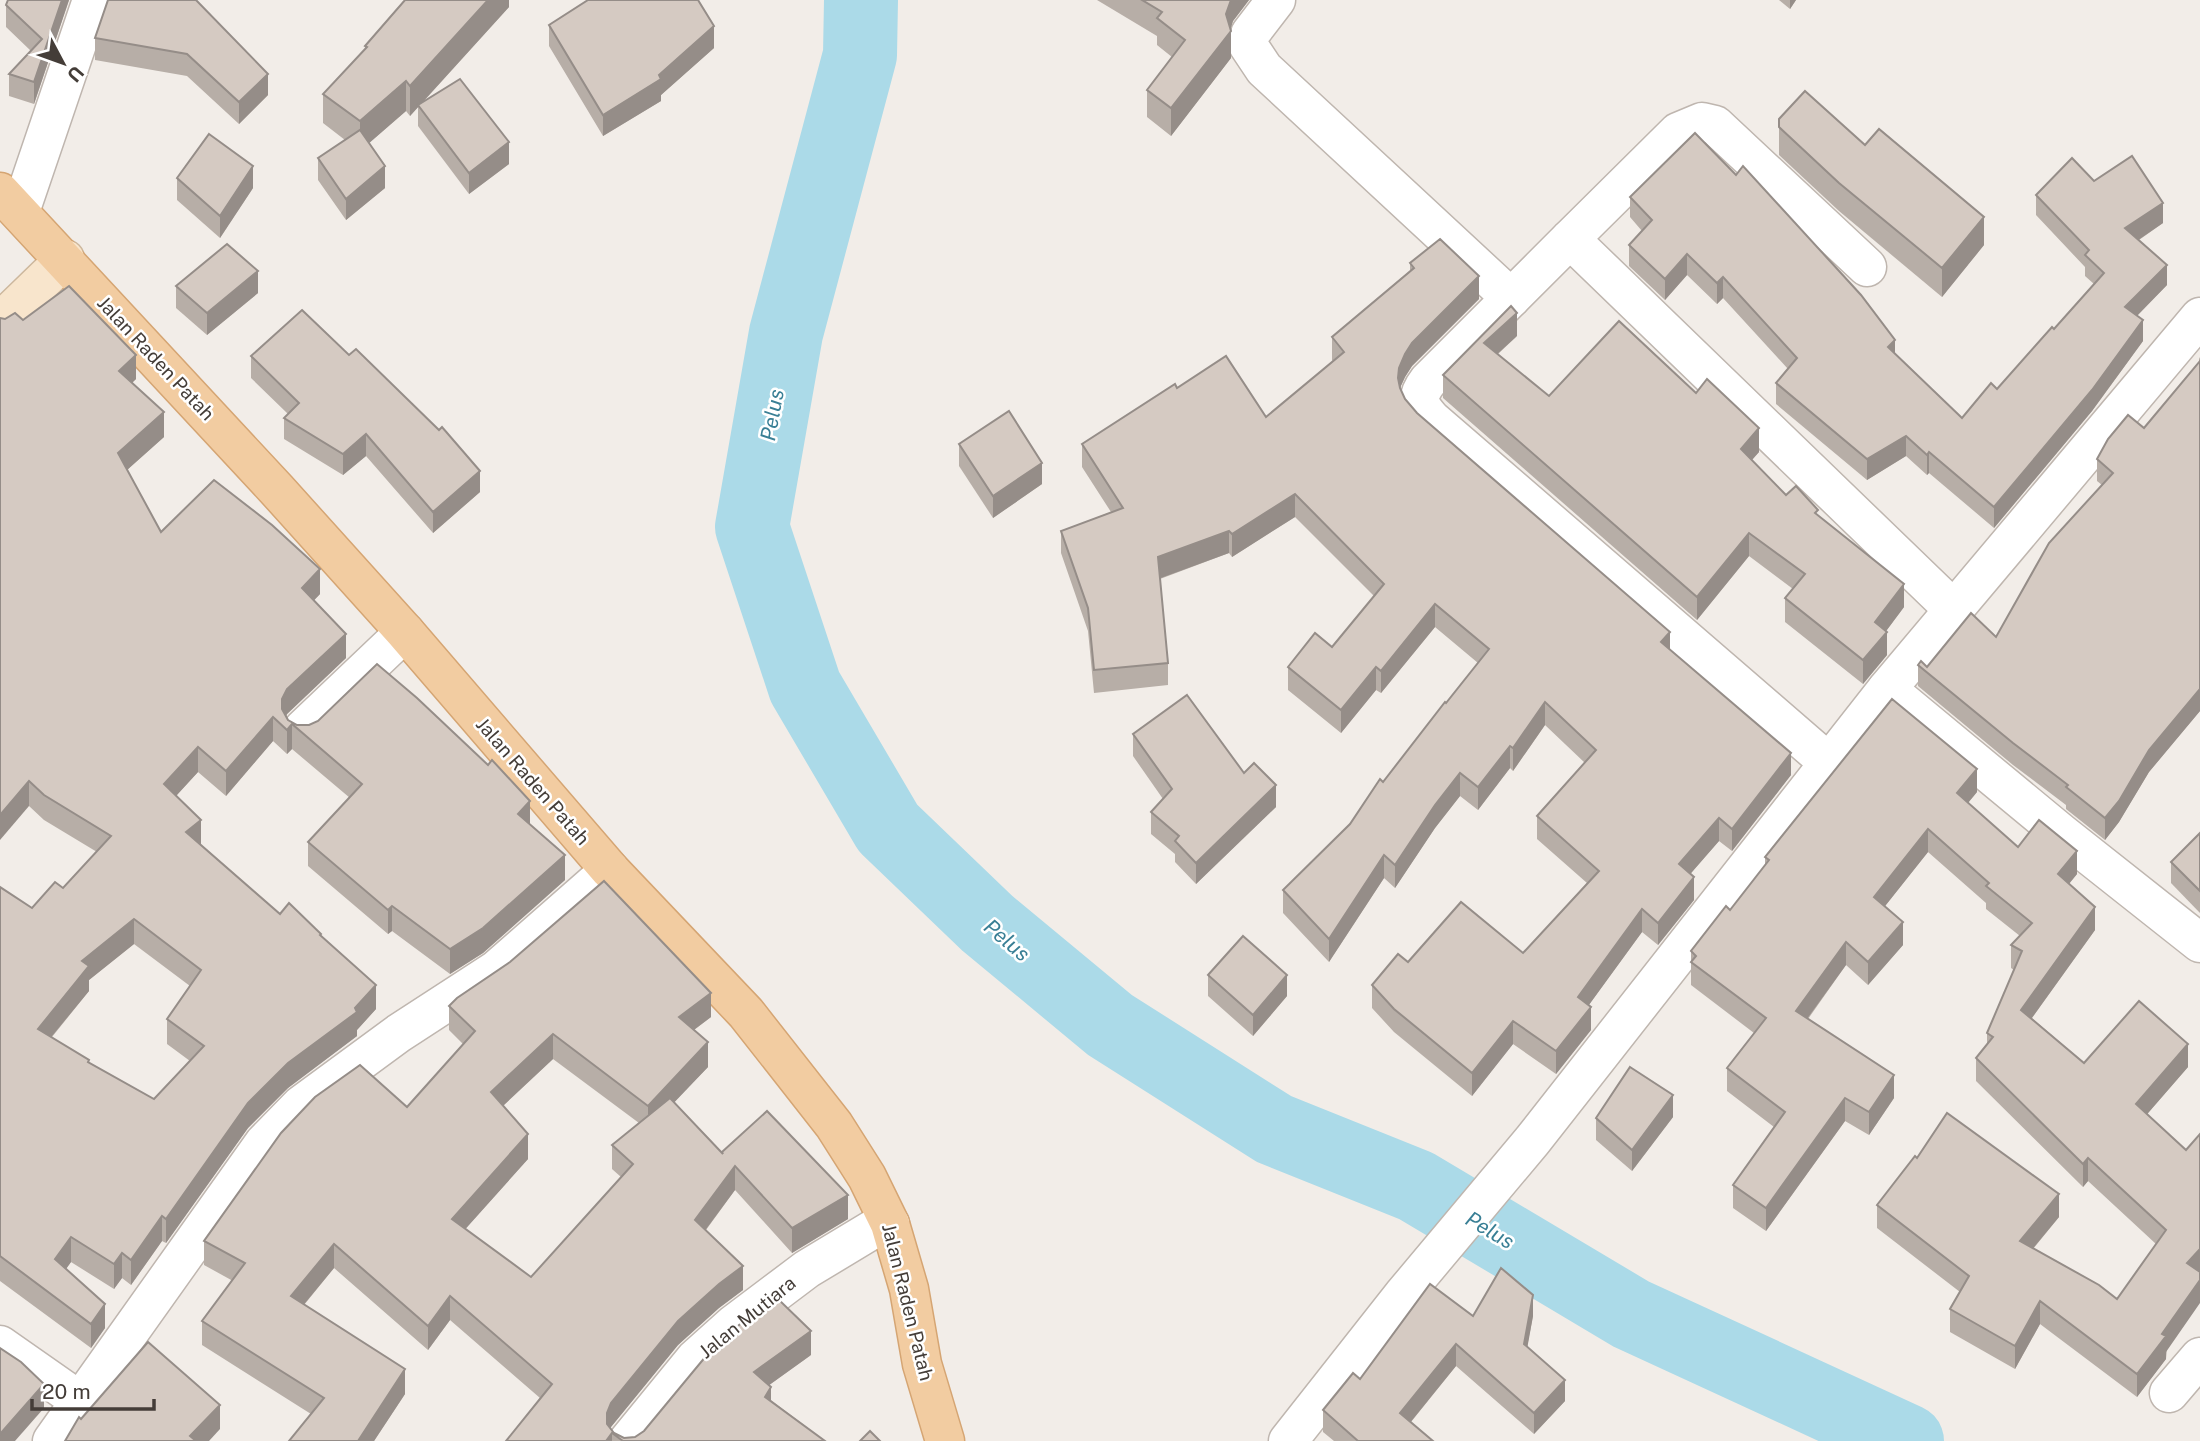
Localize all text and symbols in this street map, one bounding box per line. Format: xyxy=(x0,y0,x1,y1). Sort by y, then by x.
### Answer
north arrow xyxy=(28,28,98,98)
text: U xyxy=(63,62,89,87)
street label: Jalan Raden Patah xyxy=(93,292,219,424)
water label: Pelus xyxy=(755,387,789,443)
street label: Jalan Raden Patah xyxy=(472,713,594,849)
water label: Pelus xyxy=(979,914,1035,966)
water label: Pelus xyxy=(1461,1206,1519,1254)
street label: Jalan Raden Patah xyxy=(878,1221,938,1383)
street label: Jalan Mutiara xyxy=(694,1271,800,1363)
scale bar xyxy=(32,1368,154,1412)
text: 20 m xyxy=(42,1379,91,1404)

